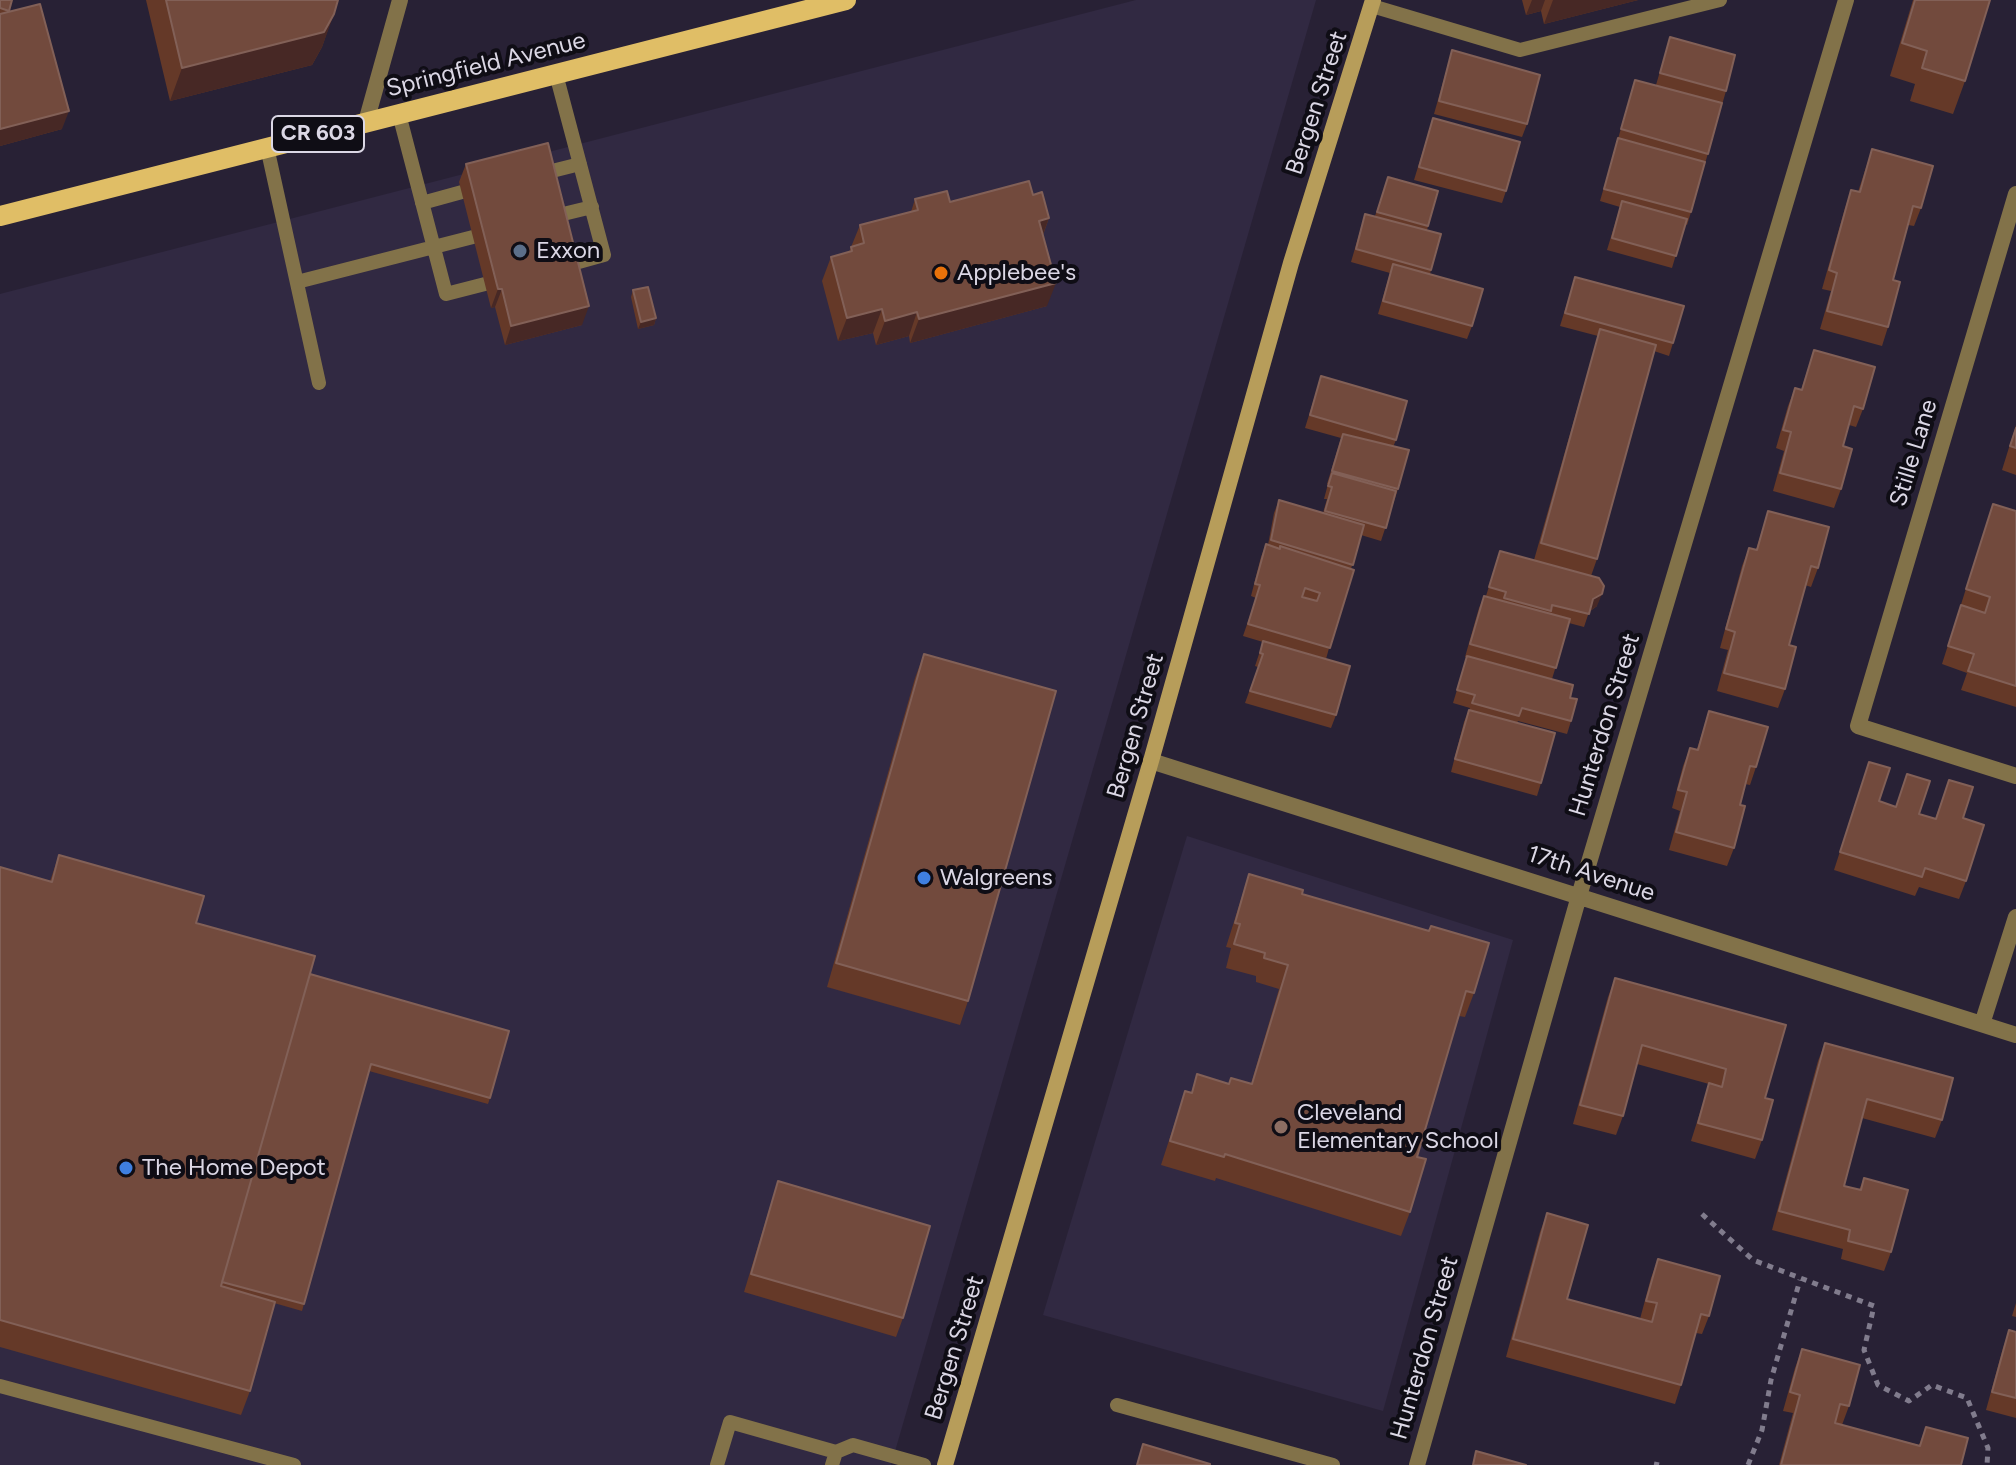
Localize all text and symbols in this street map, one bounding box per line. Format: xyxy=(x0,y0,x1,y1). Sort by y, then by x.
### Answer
street label: Springfield Avenue xyxy=(384,26,588,104)
street label: Bergen Street xyxy=(1280,27,1354,179)
road number: CR 603 xyxy=(272,116,364,152)
place label: Exxon xyxy=(536,237,600,265)
marker: Exxon xyxy=(511,242,529,260)
place label: Applebee's xyxy=(957,259,1076,287)
marker: Applebee's xyxy=(932,264,950,282)
street label: Stille Lane xyxy=(1884,396,1944,510)
street label: Hunterdon Street xyxy=(1564,630,1646,820)
street label: Bergen Street xyxy=(1102,650,1170,802)
street label: 17th Avenue xyxy=(1524,840,1658,908)
place label: Walgreens xyxy=(940,864,1053,892)
marker: Walgreens xyxy=(915,869,933,887)
place label: Cleveland Elementary School xyxy=(1297,1099,1499,1155)
marker: Cleveland Elementary School xyxy=(1272,1118,1290,1136)
place label: The Home Depot xyxy=(142,1154,326,1182)
marker: The Home Depot xyxy=(117,1159,135,1177)
street label: Hunterdon Street xyxy=(1385,1253,1465,1443)
street label: Bergen Street xyxy=(919,1272,991,1424)

